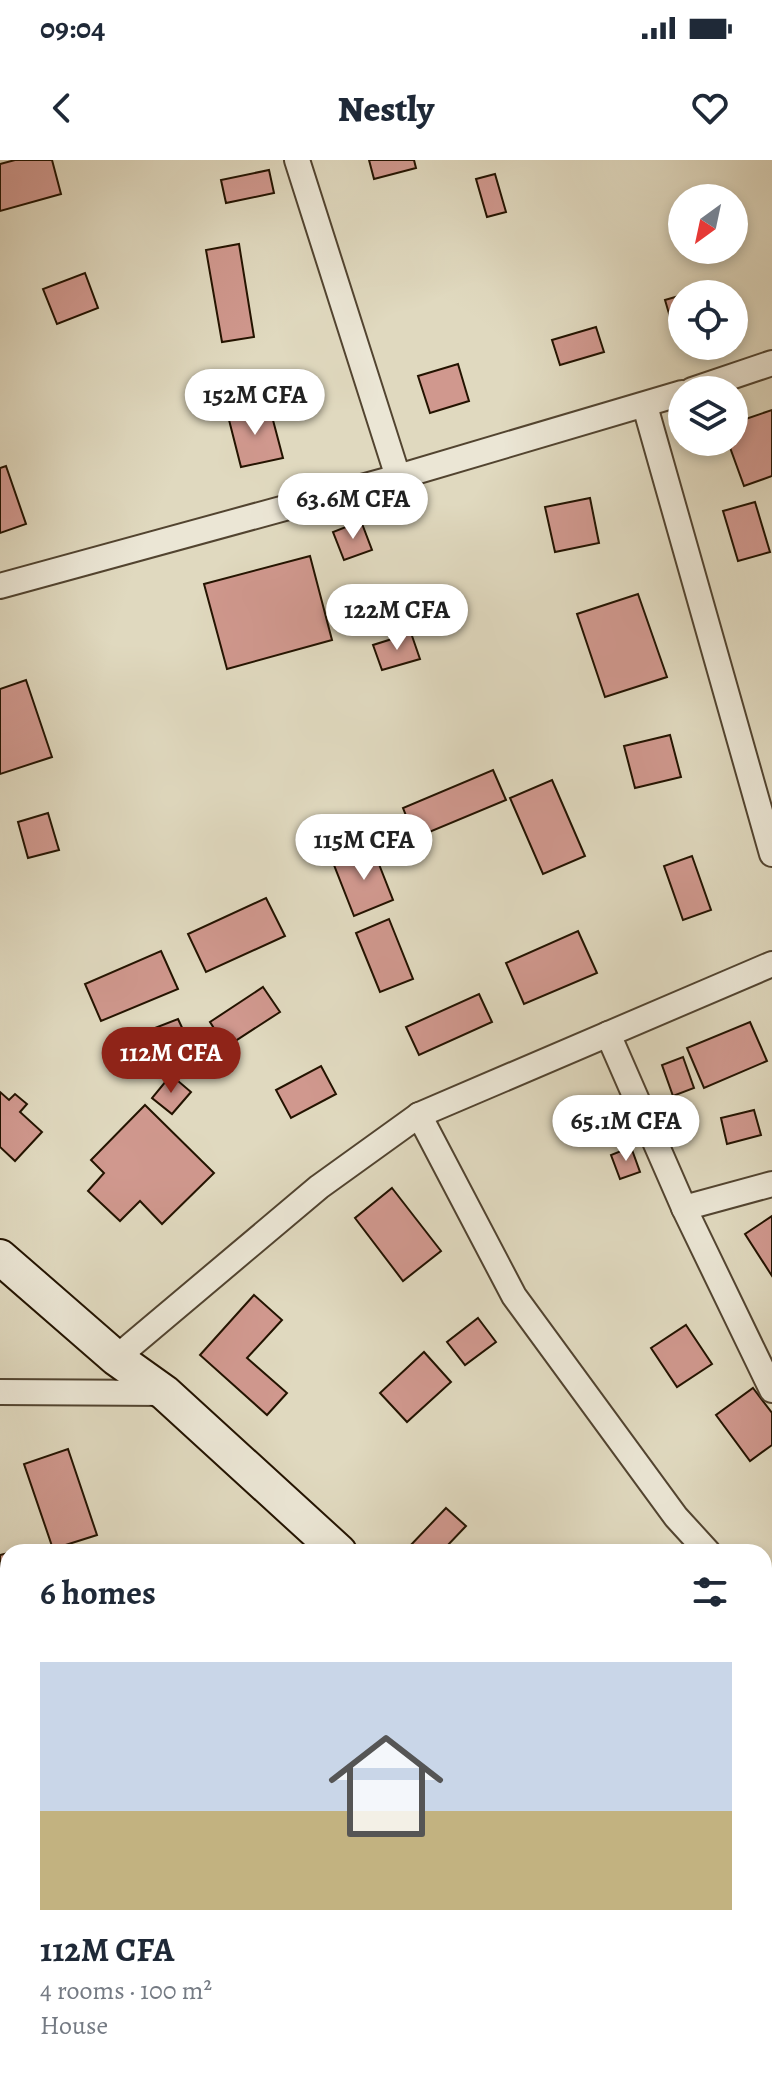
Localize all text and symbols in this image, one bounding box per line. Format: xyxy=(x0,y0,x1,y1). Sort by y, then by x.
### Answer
text: 09:04 xyxy=(40,8,105,48)
text: Nestly xyxy=(338,84,434,133)
icon: back xyxy=(40,86,84,130)
icon: heart xyxy=(688,86,732,130)
north arrow xyxy=(668,184,748,264)
map controls xyxy=(668,184,748,456)
button: locate xyxy=(668,280,748,360)
pin: 152M CFA xyxy=(172,369,338,437)
button: layers xyxy=(668,376,748,456)
text: 152M CFA xyxy=(203,377,307,412)
pin: 63.6M CFA xyxy=(261,473,445,541)
text: 63.6M CFA xyxy=(296,481,410,516)
pin: 122M CFA xyxy=(314,584,480,652)
text: 122M CFA xyxy=(344,592,450,627)
pin: 115M CFA xyxy=(281,814,447,882)
text: 115M CFA xyxy=(313,822,415,857)
pin: 112M CFA xyxy=(88,1027,254,1095)
text: 112M CFA xyxy=(120,1035,222,1070)
pin: 65.1M CFA xyxy=(534,1095,718,1163)
text: 65.1M CFA xyxy=(570,1103,682,1138)
text: 6 homes xyxy=(40,1569,156,1616)
icon: filters xyxy=(688,1570,732,1614)
icon: home xyxy=(314,1714,458,1858)
text: 112M CFA xyxy=(40,1926,174,1973)
text: 4 rooms · 100 m² xyxy=(40,1973,212,2008)
text: House xyxy=(40,2008,108,2043)

